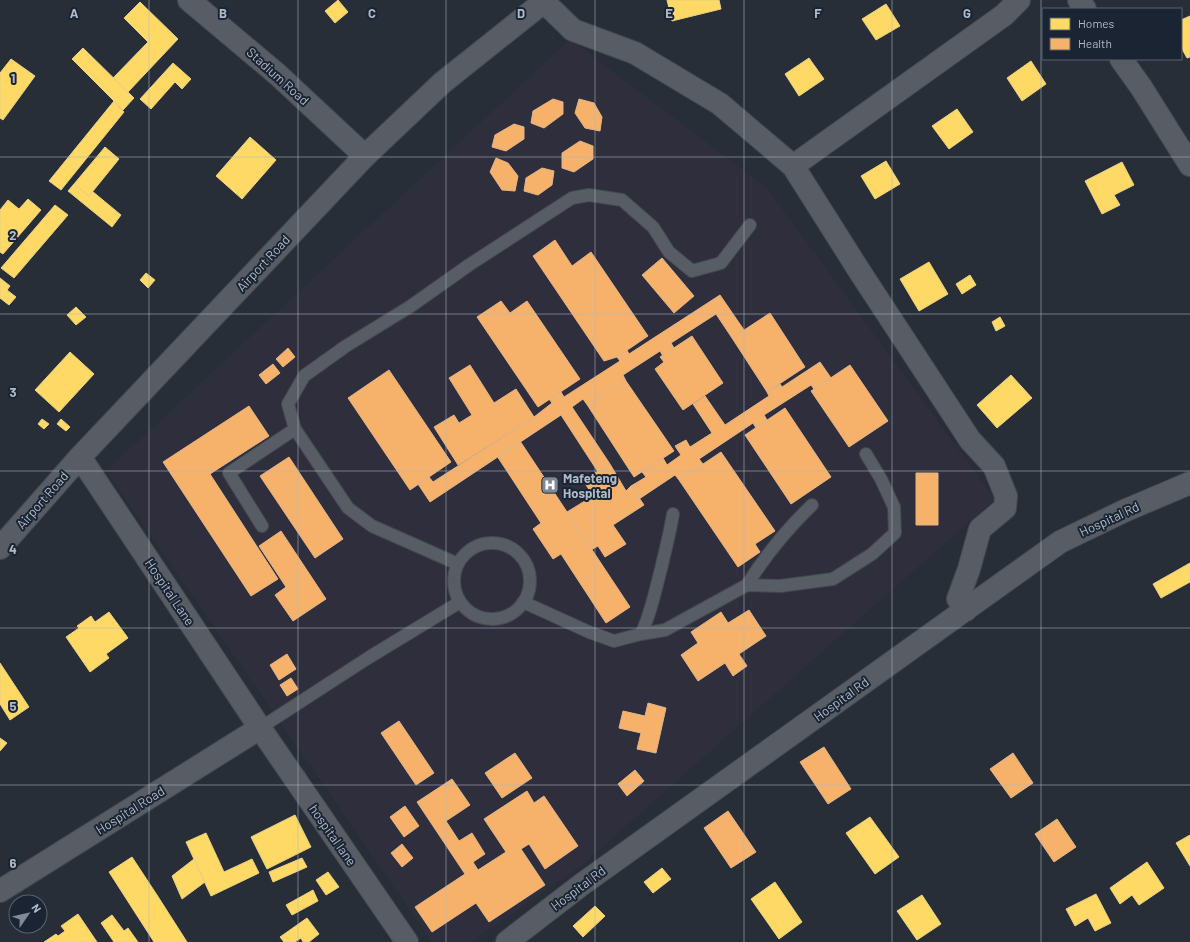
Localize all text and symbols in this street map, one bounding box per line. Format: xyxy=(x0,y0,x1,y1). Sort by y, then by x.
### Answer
text: A xyxy=(70,5,79,21)
text: B xyxy=(219,5,227,21)
text: C xyxy=(368,5,376,21)
text: D xyxy=(517,5,525,21)
text: E xyxy=(665,5,673,21)
text: F xyxy=(814,5,822,21)
text: G xyxy=(963,5,971,21)
legend xyxy=(1042,8,1182,60)
text: Homes xyxy=(1078,16,1115,30)
text: Health xyxy=(1078,36,1112,50)
street label: Stadium Road xyxy=(243,44,313,108)
text: 1 xyxy=(11,70,15,86)
text: 2 xyxy=(9,227,17,243)
street label: Airport Road xyxy=(233,232,293,294)
text: 3 xyxy=(9,384,17,400)
street label: Airport Road xyxy=(13,468,71,532)
place label: Mafeteng Hospital xyxy=(563,470,617,501)
hospital icon: Mafeteng Hospital xyxy=(540,475,560,495)
street label: Hospital Rd xyxy=(1076,498,1142,540)
text: 4 xyxy=(9,541,17,557)
street label: Hospital Lane xyxy=(142,556,198,629)
street label: Hospital Rd xyxy=(810,674,872,724)
text: 5 xyxy=(9,698,17,714)
street label: Hospital Road xyxy=(93,783,167,837)
street label: hospital lane xyxy=(306,801,360,869)
text: 6 xyxy=(10,855,17,871)
street label: Hospital Rd xyxy=(548,862,608,914)
north arrow xyxy=(8,894,48,934)
text: N xyxy=(29,901,44,915)

